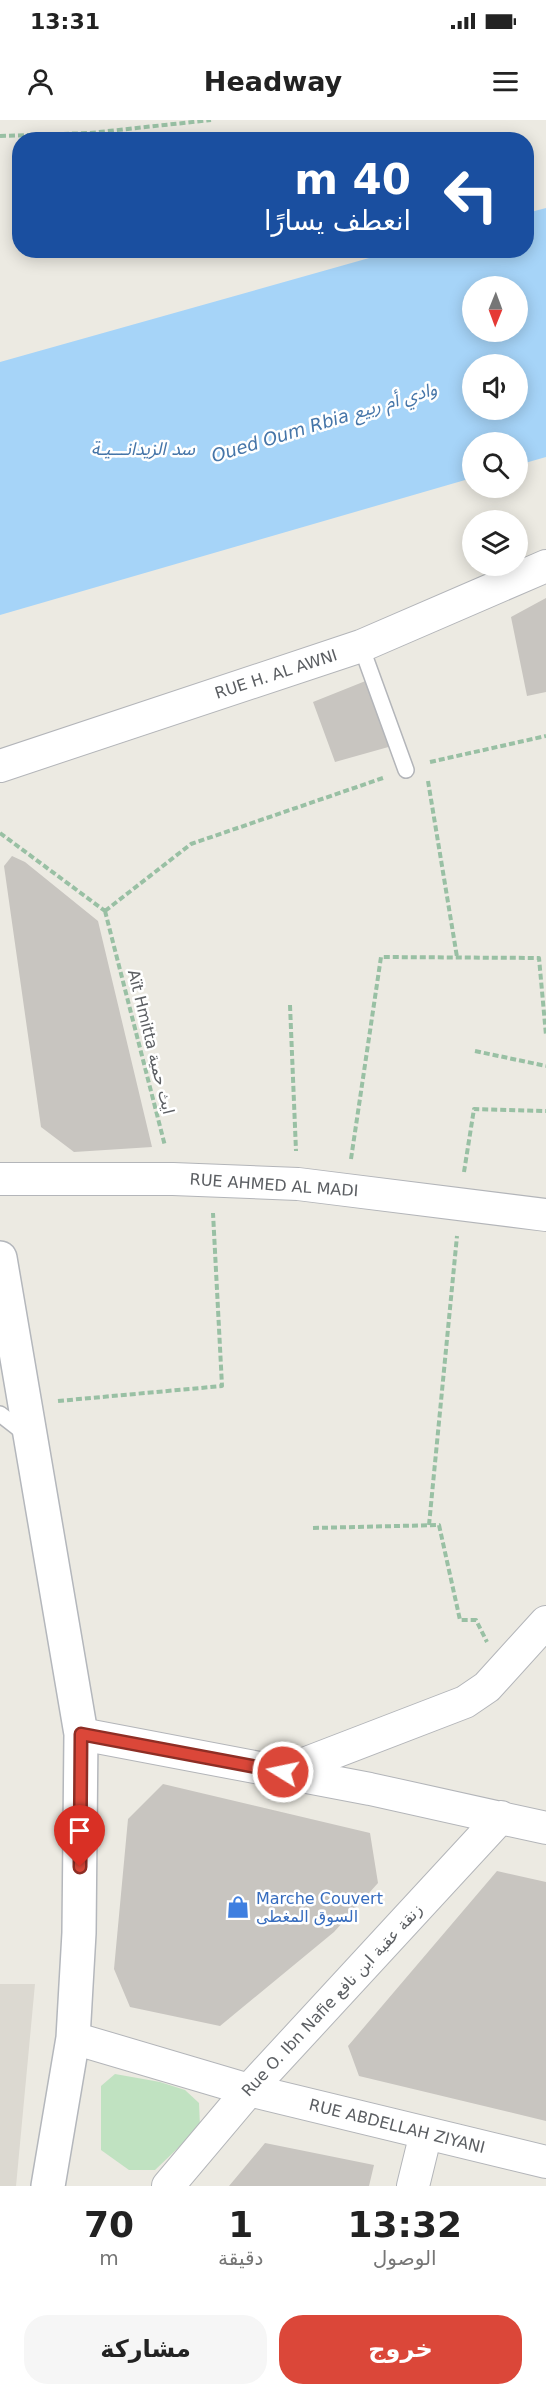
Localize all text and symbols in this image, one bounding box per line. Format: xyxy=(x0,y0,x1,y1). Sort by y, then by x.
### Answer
text: 13:31 xyxy=(30,9,100,34)
icon: person xyxy=(24,65,57,98)
icon: menu xyxy=(489,65,522,98)
text: Headway xyxy=(204,66,342,97)
text: 40 m xyxy=(294,155,411,204)
icon: left xyxy=(432,156,510,234)
text: انعطف يسارًا xyxy=(264,205,411,236)
north arrow xyxy=(462,276,528,342)
map controls xyxy=(462,276,528,576)
button: sound xyxy=(462,354,528,420)
water label: Oued Oum Rbia وادي أم ربيع xyxy=(209,377,440,470)
button: search xyxy=(462,432,528,498)
water label: سد الزيدانـــيـة xyxy=(91,438,196,460)
button: layers xyxy=(462,510,528,576)
street label: RUE H. AL AWNI xyxy=(212,645,340,703)
street label: Aït Hmitta ايث حمية xyxy=(124,968,178,1116)
street label: RUE AHMED AL MADI xyxy=(189,1170,359,1200)
position arrow xyxy=(251,1740,315,1804)
pin xyxy=(54,1805,105,1867)
icon: arrive xyxy=(63,1814,96,1847)
place label: Marche Couvert السوق المغطى xyxy=(256,1889,383,1927)
shop icon: Marche Couvert السوق المغطى xyxy=(225,1894,251,1920)
street label: Rue O. Ibn Nafie زنقة عقبة ابن نافع xyxy=(238,1900,427,2101)
street label: RUE ABDELLAH ZIYANI xyxy=(307,2095,487,2157)
text: 70 xyxy=(84,2204,134,2245)
text: 1 xyxy=(228,2204,253,2245)
text: 13:32 xyxy=(347,2204,462,2245)
text: m xyxy=(99,2246,119,2270)
text: دقيقة xyxy=(218,2246,263,2270)
text: الوصول xyxy=(373,2246,437,2270)
button: مشاركة xyxy=(24,2315,267,2384)
button: خروج xyxy=(279,2315,522,2384)

